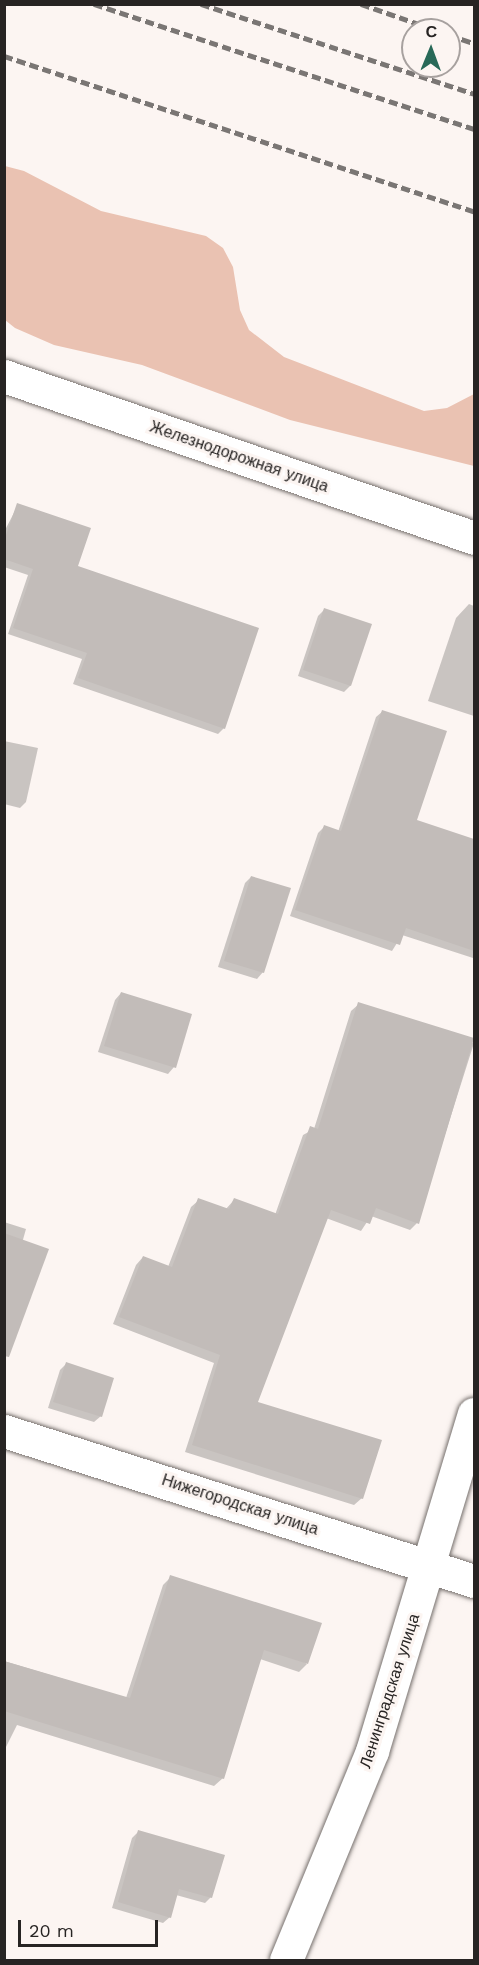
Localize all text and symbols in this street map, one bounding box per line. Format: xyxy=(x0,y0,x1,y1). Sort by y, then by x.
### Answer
north arrow xyxy=(401,18,461,78)
text: С xyxy=(425,22,437,41)
street label: Железнодорожная улица xyxy=(147,417,331,497)
street label: Нижегородская улица xyxy=(159,1471,321,1539)
street label: Ленинградская улица xyxy=(356,1611,424,1771)
scale bar xyxy=(21,1908,160,1946)
text: 20 m xyxy=(29,1920,74,1941)

